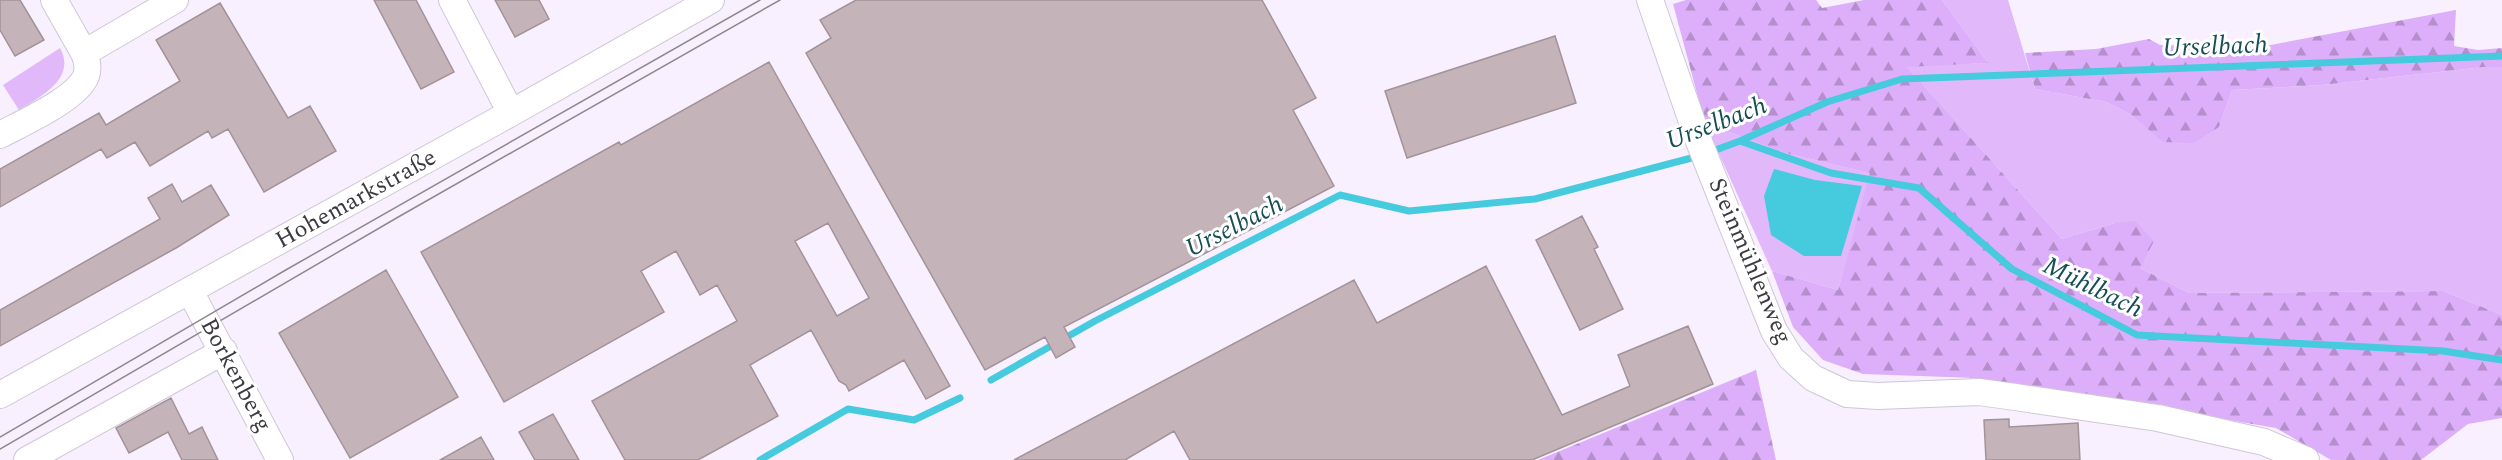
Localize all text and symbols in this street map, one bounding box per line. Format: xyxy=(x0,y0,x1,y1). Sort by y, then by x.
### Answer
water label: Urselbach xyxy=(2161,24,2269,68)
water label: Urselbach xyxy=(1659,85,1773,161)
street label: Hohemarkstraße xyxy=(269,140,443,258)
street label: Steinmühlenweg xyxy=(1699,172,1801,350)
water label: Urselbach xyxy=(1178,184,1290,268)
water label: Mühlbach xyxy=(2036,246,2150,328)
street label: Borkenberg xyxy=(191,312,281,438)

